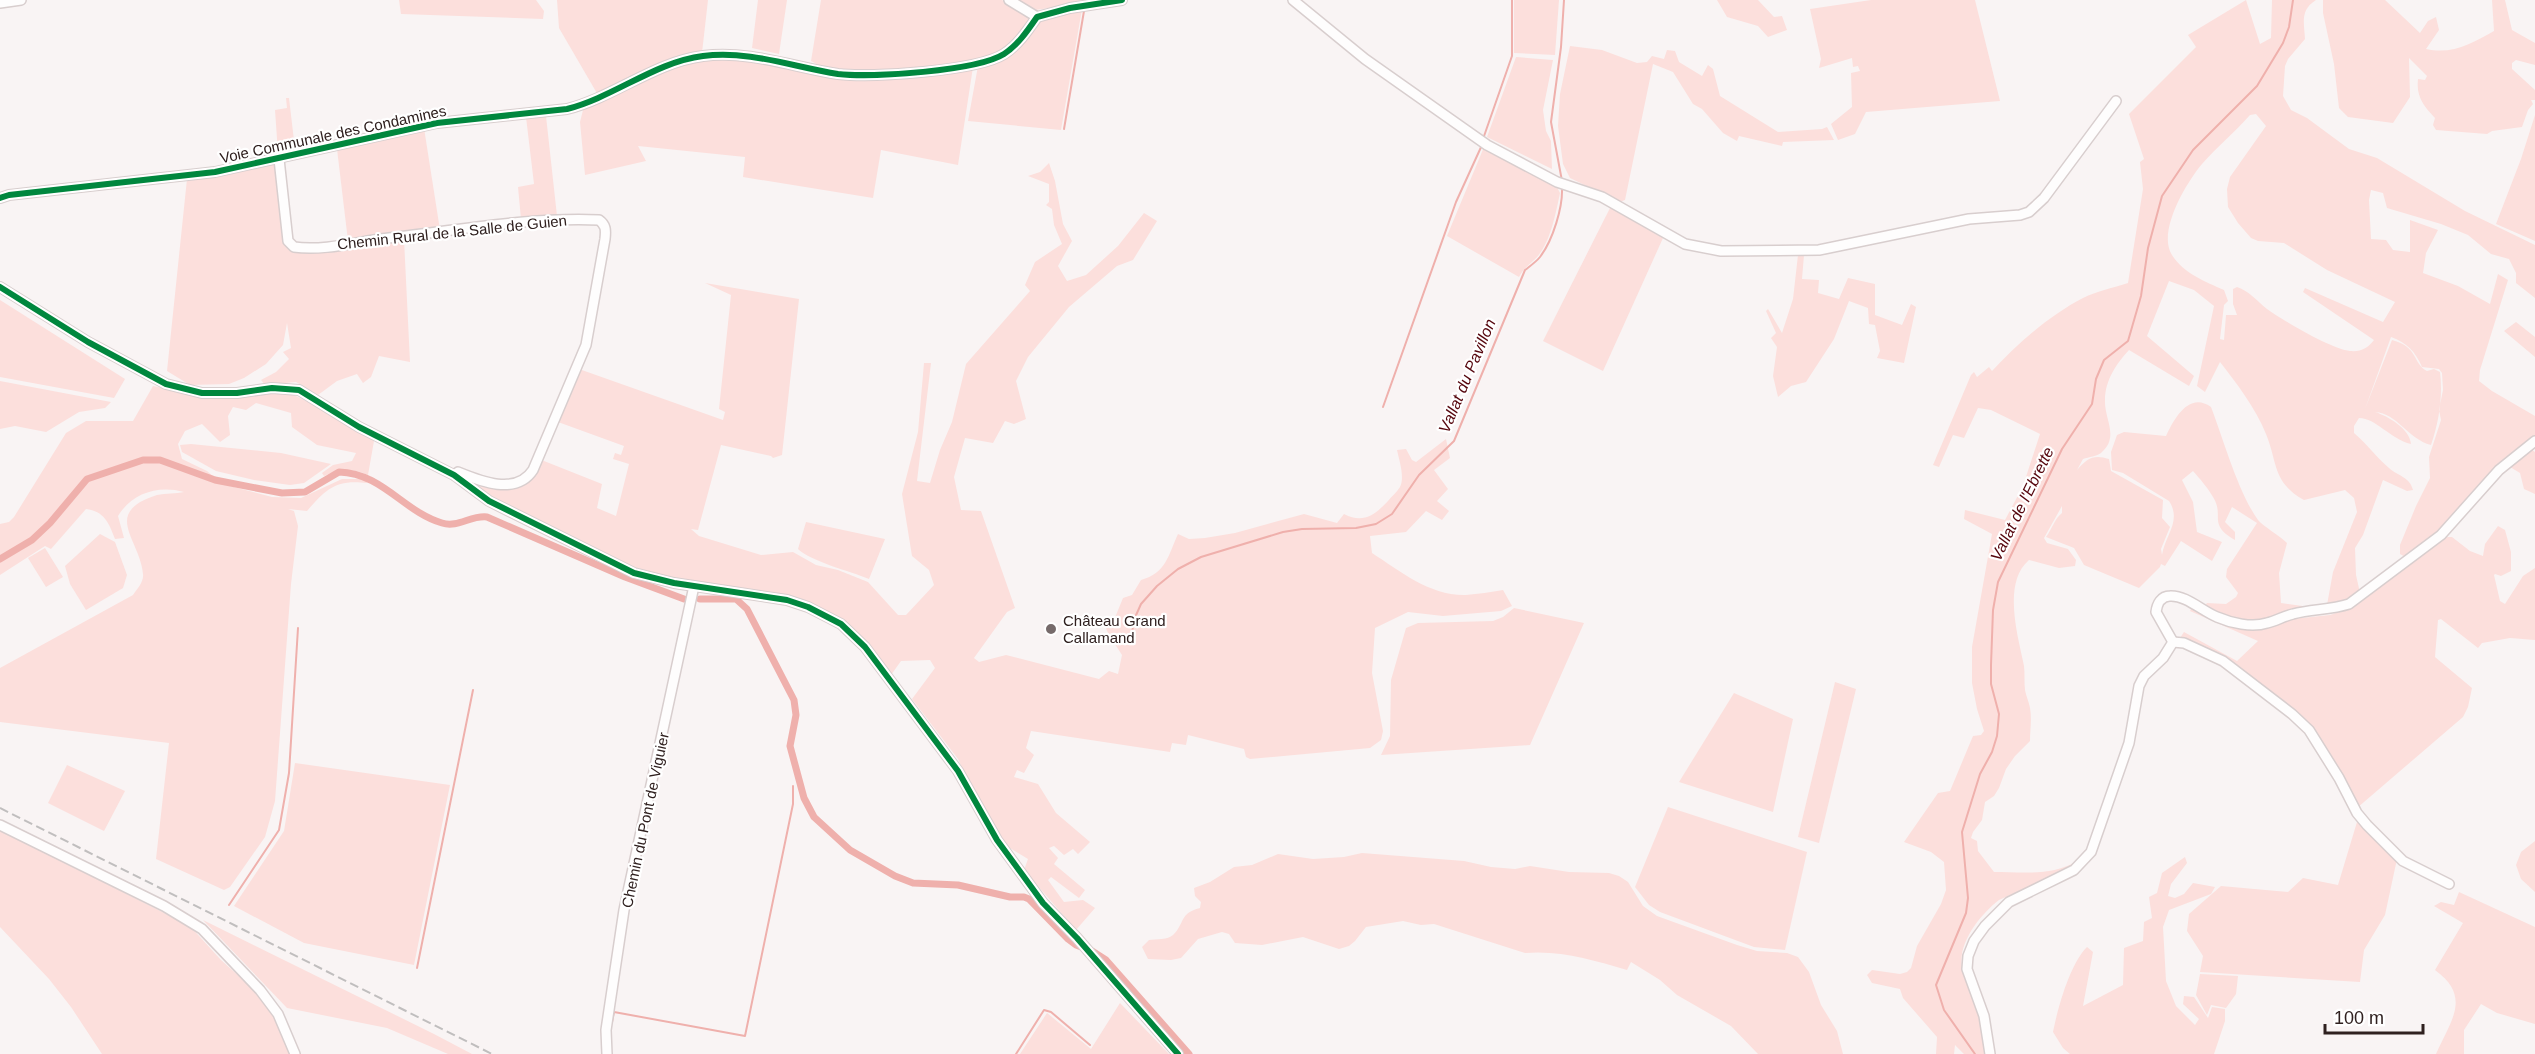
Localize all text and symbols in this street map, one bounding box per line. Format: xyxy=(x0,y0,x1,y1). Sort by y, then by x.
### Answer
street label: Voie Communale des Condamines xyxy=(218,102,448,166)
street label: Chemin Rural de la Salle de Guien xyxy=(336,211,568,253)
water label: Vallat du Pavillon xyxy=(1435,316,1499,436)
water label: Vallat de l'Ebrette xyxy=(1987,444,2057,564)
place label: Château Grand Callamand xyxy=(1063,612,1166,646)
marker: Château Grand Callamand xyxy=(1044,622,1058,636)
street label: Chemin du Pont de Viguier xyxy=(618,731,672,909)
scale bar xyxy=(2325,997,2422,1035)
text: 100 m xyxy=(2334,1008,2384,1028)

